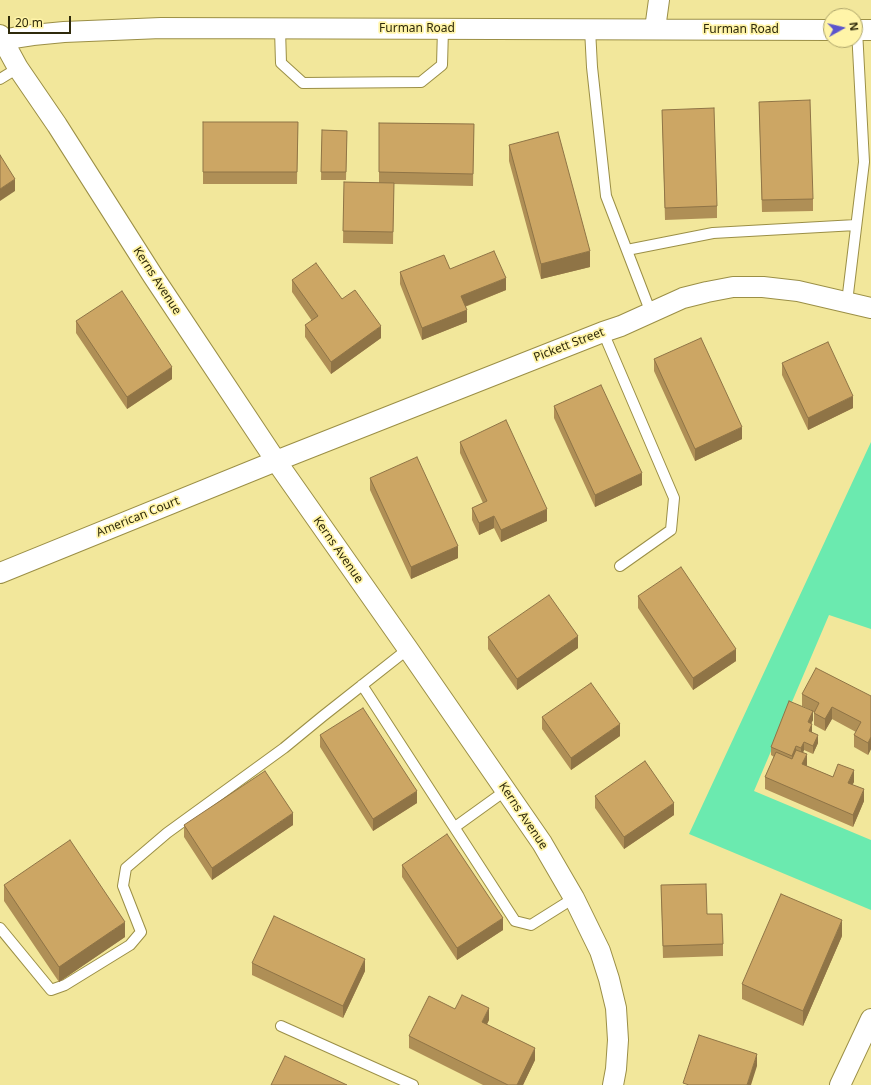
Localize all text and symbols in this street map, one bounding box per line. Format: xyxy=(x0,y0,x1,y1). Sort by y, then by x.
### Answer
scale bar xyxy=(10,8,73,34)
north arrow xyxy=(823,8,863,48)
text: 20 m xyxy=(15,14,43,31)
text: N xyxy=(846,21,862,32)
street label: Furman Road xyxy=(379,22,455,36)
street label: Furman Road xyxy=(703,23,779,37)
street label: Kerns Avenue xyxy=(130,245,184,317)
street label: Pickett Street xyxy=(532,325,606,365)
street label: American Court xyxy=(94,494,182,540)
street label: Kerns Avenue xyxy=(310,514,366,586)
street label: Kerns Avenue xyxy=(495,780,551,852)

